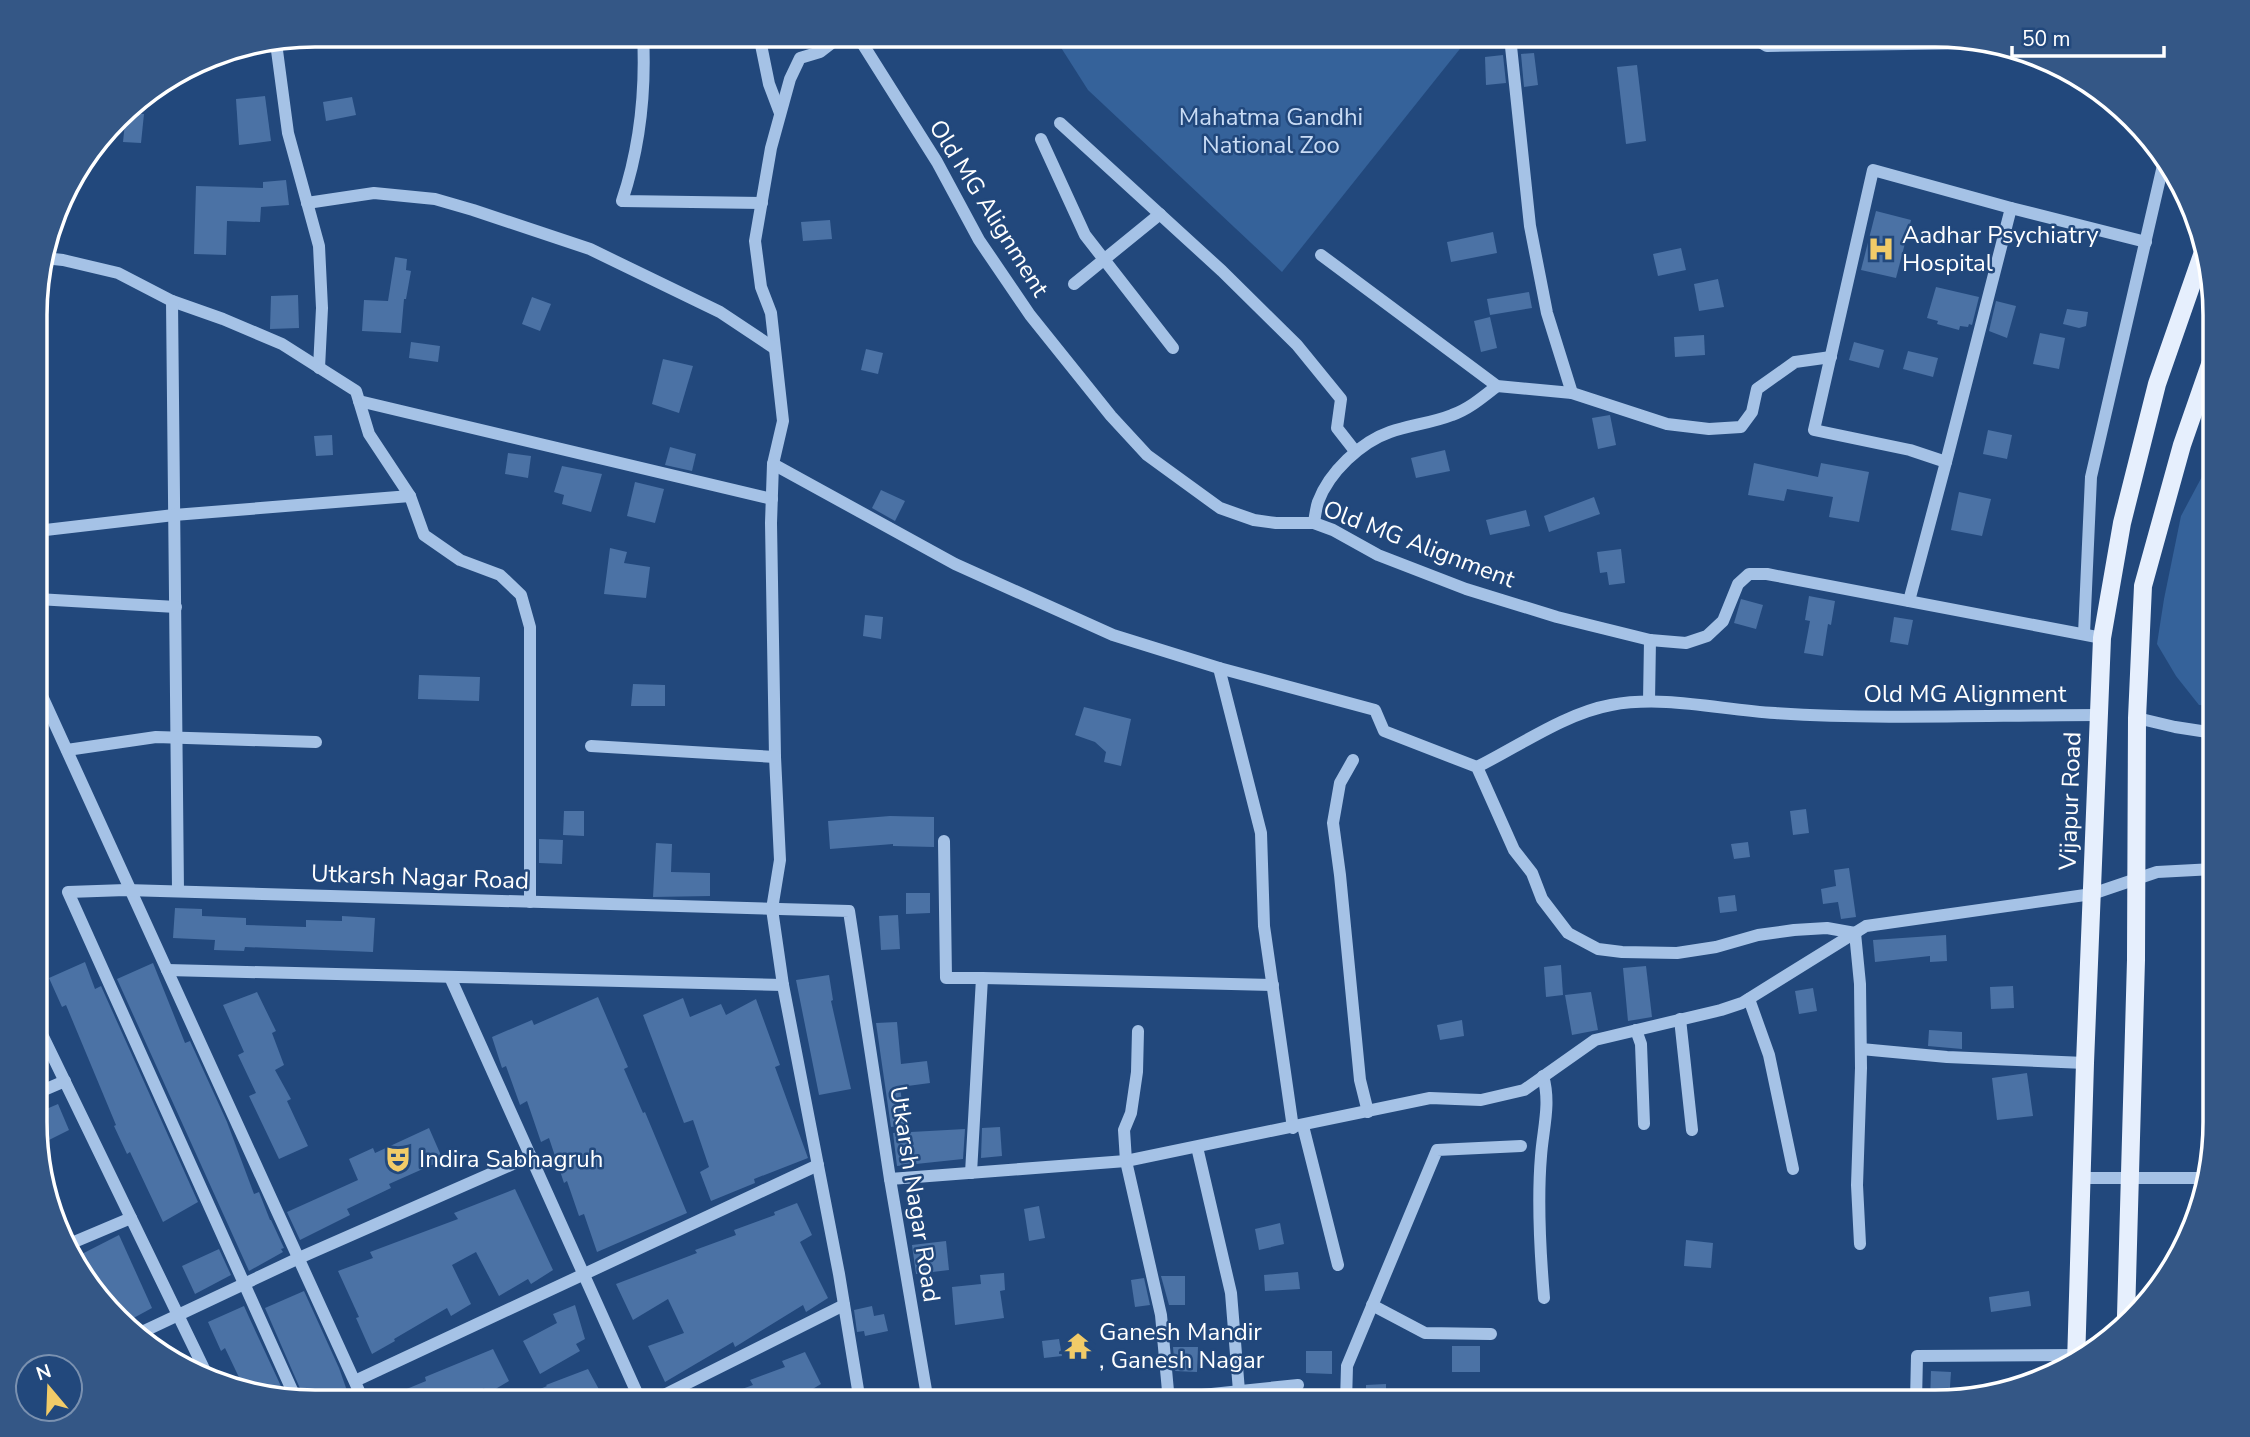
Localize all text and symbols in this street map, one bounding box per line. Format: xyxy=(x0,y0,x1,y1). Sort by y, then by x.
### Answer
scale bar xyxy=(2012,14,2164,58)
text: 50 m xyxy=(2022,25,2071,53)
park label: Mahatma Gandhi National Zoo xyxy=(1179,101,1363,161)
street label: Old MG Alignment xyxy=(922,113,1057,303)
place label: Aadhar Psychiatry Hospital xyxy=(1902,219,2099,279)
hospital icon: Aadhar Psychiatry Hospital xyxy=(1866,234,1896,264)
street label: Old MG Alignment xyxy=(1319,493,1520,596)
street label: Old MG Alignment xyxy=(1864,678,2067,710)
street label: Vijapur Road xyxy=(2052,731,2088,872)
street label: Utkarsh Nagar Road xyxy=(310,857,530,897)
street label: Utkarsh Nagar Road xyxy=(882,1084,948,1304)
place label: Indira Sabhagruh xyxy=(419,1143,603,1175)
theatre icon: Indira Sabhagruh xyxy=(383,1144,413,1174)
place label: Ganesh Mandir , Ganesh Nagar xyxy=(1099,1316,1265,1376)
temple icon: Ganesh Mandir , Ganesh Nagar xyxy=(1063,1331,1093,1361)
north arrow xyxy=(14,1353,84,1423)
text: N xyxy=(33,1358,55,1387)

